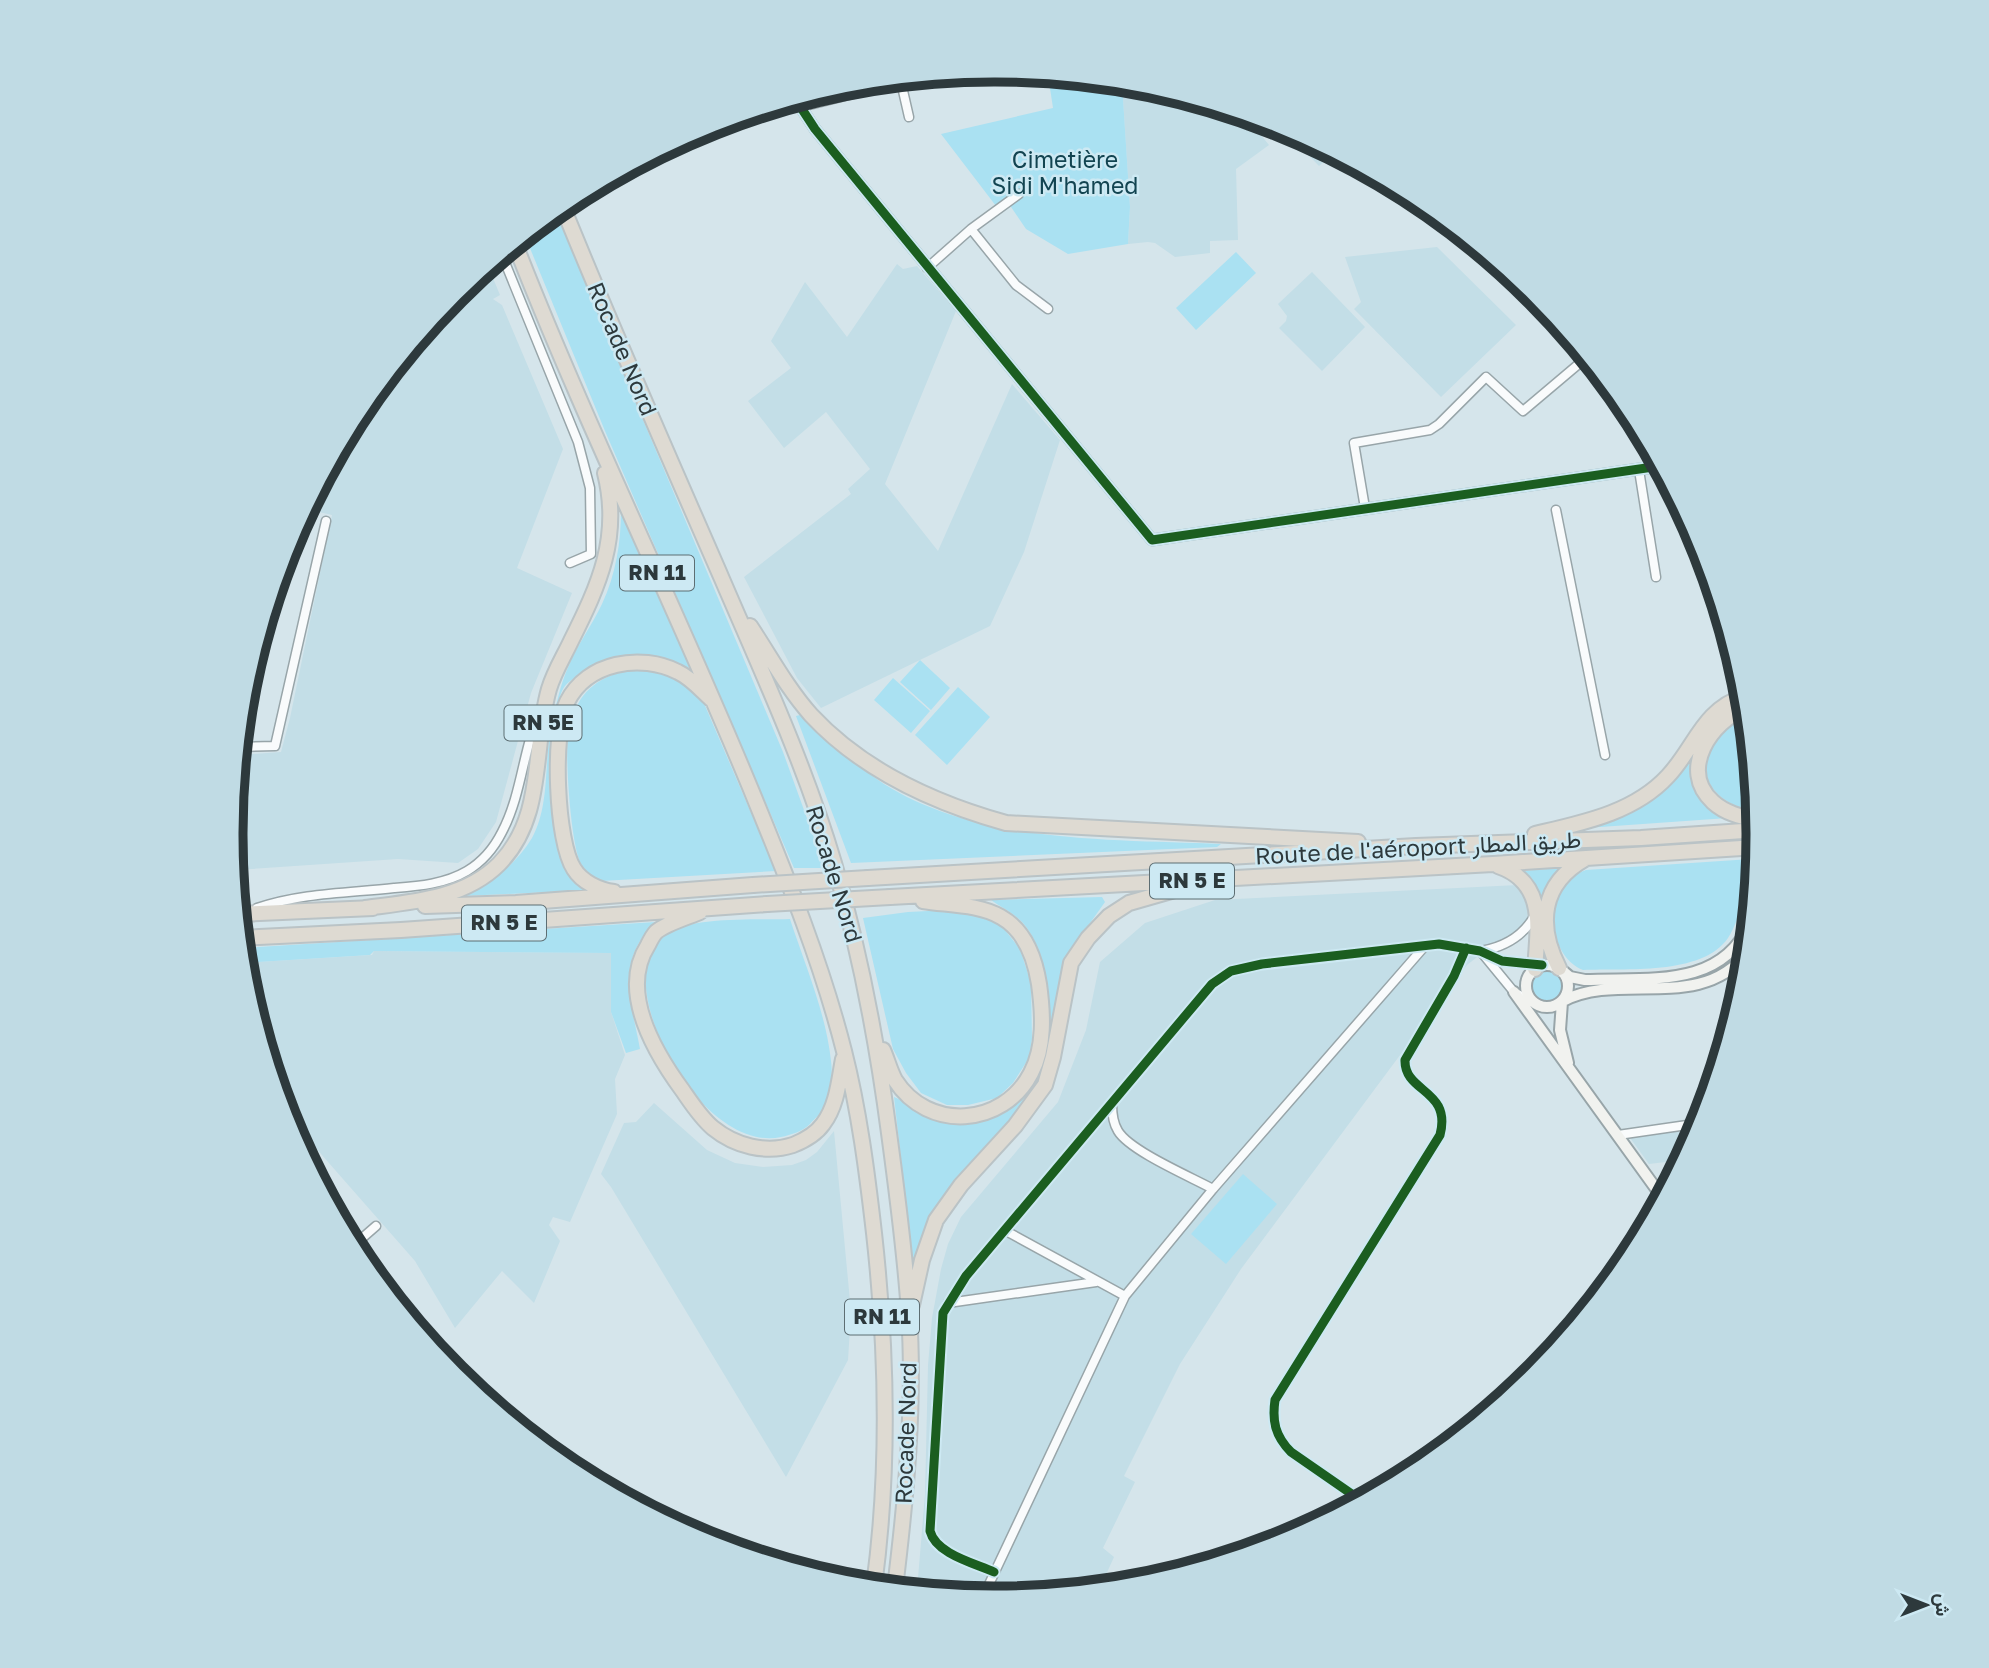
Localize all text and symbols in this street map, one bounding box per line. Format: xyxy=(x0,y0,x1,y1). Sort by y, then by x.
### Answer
park label: Cimetière Sidi M'hamed xyxy=(992,145,1138,199)
street label: Rocade Nord xyxy=(582,278,664,420)
road number: RN 11 xyxy=(620,556,694,590)
road number: RN 5E xyxy=(504,706,582,740)
street label: Rocade Nord xyxy=(801,802,869,946)
street label: Route de l'aéroport طريق المطار xyxy=(1254,824,1582,872)
road number: RN 5 E xyxy=(1150,864,1234,898)
road number: RN 5 E xyxy=(462,906,546,940)
road number: RN 11 xyxy=(845,1300,919,1334)
street label: Rocade Nord xyxy=(889,1361,921,1504)
north arrow xyxy=(1891,1570,1961,1640)
text: ش xyxy=(1931,1594,1955,1617)

